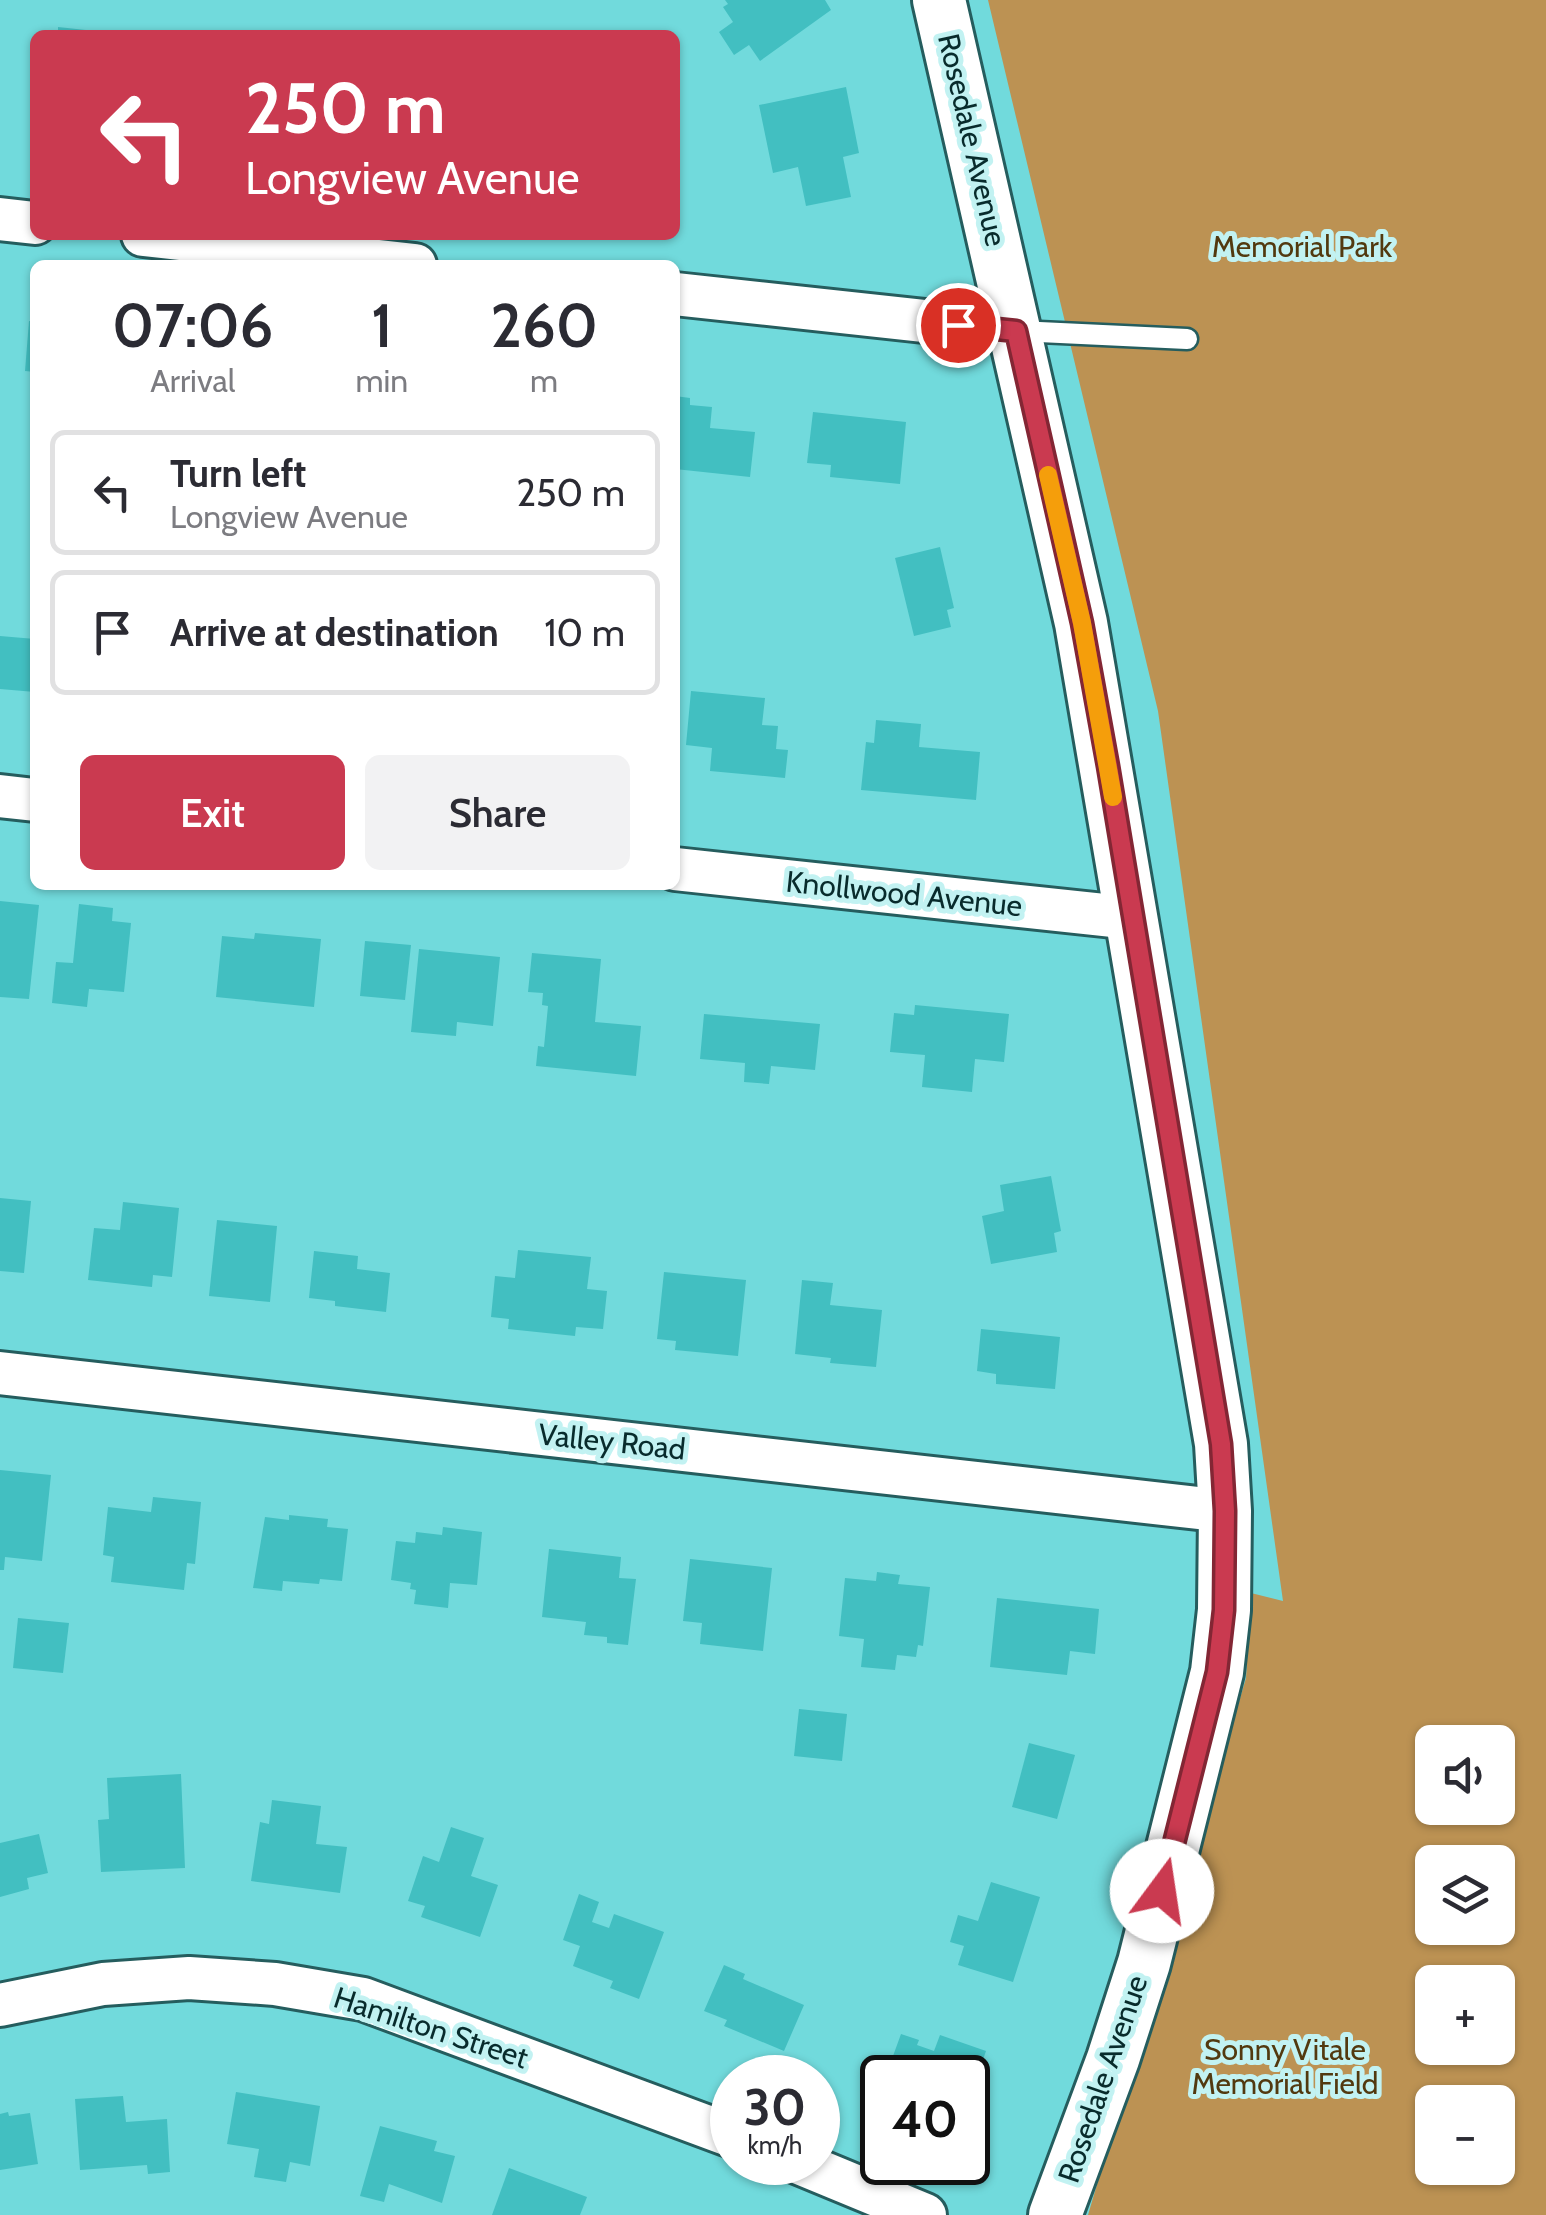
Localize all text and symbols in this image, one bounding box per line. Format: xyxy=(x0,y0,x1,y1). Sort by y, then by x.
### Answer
street label: Rosedale Avenue xyxy=(930,30,1015,250)
text: 250 m xyxy=(245,65,446,151)
icon: left xyxy=(80,70,210,200)
text: Longview Avenue xyxy=(245,151,580,205)
park label: Memorial Park xyxy=(1212,228,1393,265)
pin xyxy=(916,283,1001,368)
text: 07:06 xyxy=(112,289,273,362)
text: 1 xyxy=(371,289,392,362)
text: 260 xyxy=(490,289,598,362)
icon: arrive xyxy=(931,298,986,353)
text: Arrival xyxy=(150,361,235,400)
text: min xyxy=(356,361,408,400)
text: m xyxy=(530,361,558,400)
text: Turn left xyxy=(170,450,306,497)
icon: left xyxy=(85,465,140,520)
text: 250 m xyxy=(516,469,625,516)
text: Longview Avenue xyxy=(170,497,408,536)
icon: arrive xyxy=(85,605,140,660)
text: Arrive at destination xyxy=(170,609,499,656)
text: 10 m xyxy=(544,609,625,656)
button: Exit xyxy=(80,755,345,870)
button: Share xyxy=(365,755,630,870)
street label: Knollwood Avenue xyxy=(784,863,1024,924)
street label: Valley Road xyxy=(537,1415,687,1468)
map controls xyxy=(1415,1725,1515,2185)
button: sound xyxy=(1415,1725,1515,1825)
position arrow xyxy=(1110,1839,1214,1943)
button: layers xyxy=(1415,1845,1515,1945)
button: + xyxy=(1415,1965,1515,2065)
street label: Rosedale Avenue xyxy=(1050,1970,1155,2187)
street label: Hamilton Street xyxy=(329,1979,533,2076)
park label: Sonny Vitale Memorial Field xyxy=(1191,2031,1379,2102)
speed limit sign: 40 xyxy=(860,2055,990,2185)
text: 30 xyxy=(744,2077,806,2138)
button: − xyxy=(1415,2085,1515,2185)
text: km/h xyxy=(748,2130,802,2160)

